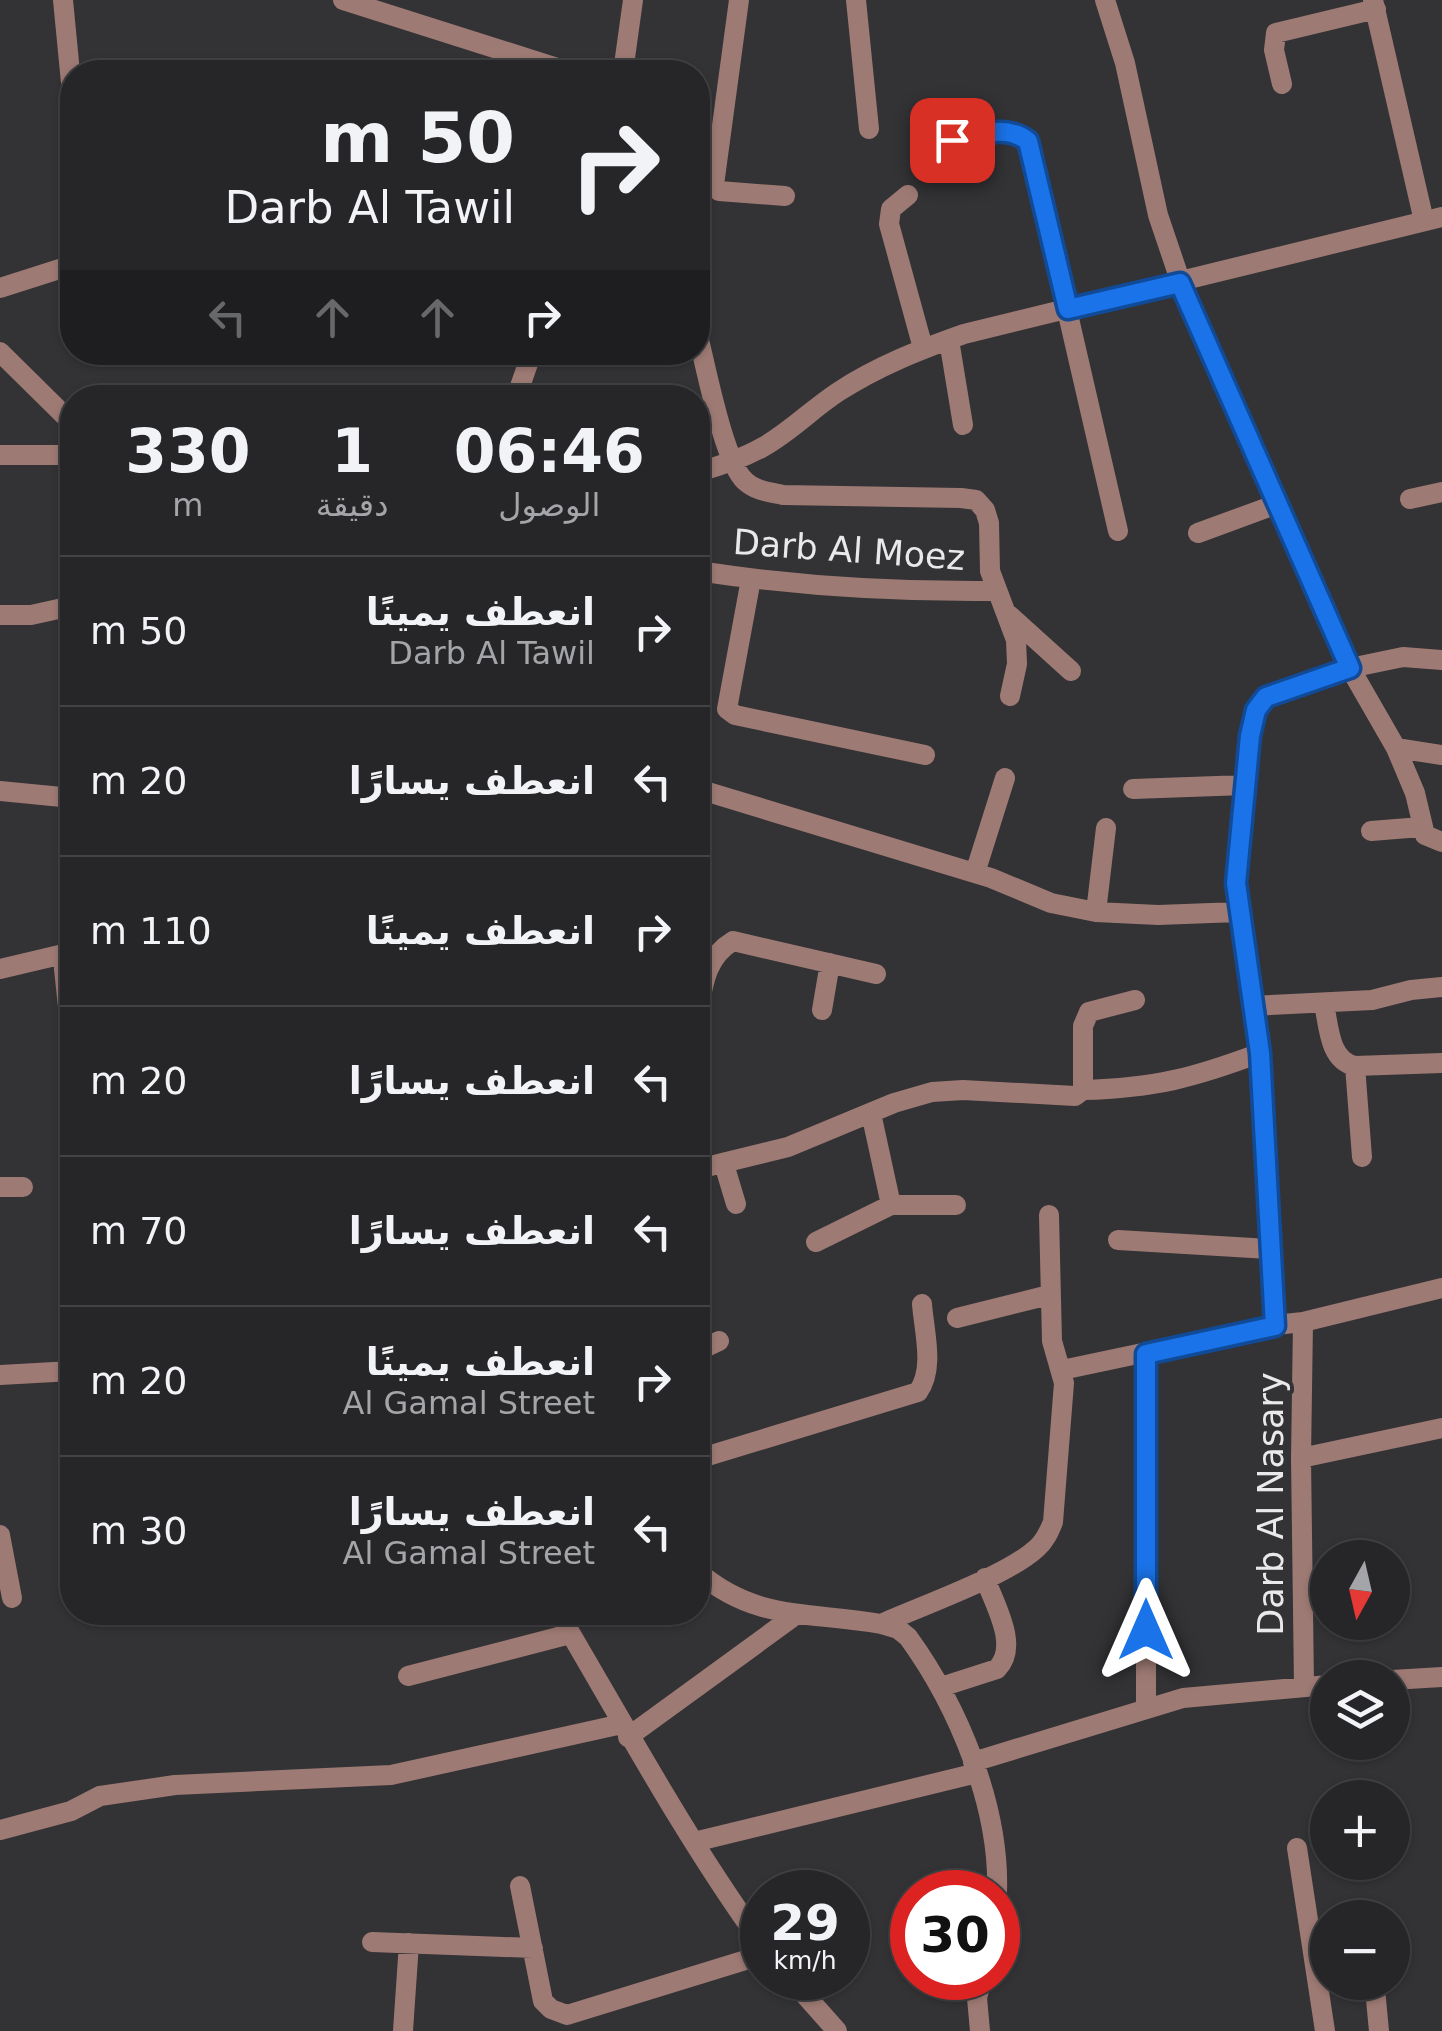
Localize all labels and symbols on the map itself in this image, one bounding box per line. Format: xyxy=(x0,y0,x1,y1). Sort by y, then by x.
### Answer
pin xyxy=(910,98,995,183)
street label: Darb Al Moez xyxy=(732,522,966,578)
street label: Darb Al Nasary xyxy=(1251,1372,1291,1636)
north arrow xyxy=(1310,1540,1410,1640)
position arrow xyxy=(1094,1578,1198,1682)
speed limit sign: 30 xyxy=(890,1870,1020,2000)

